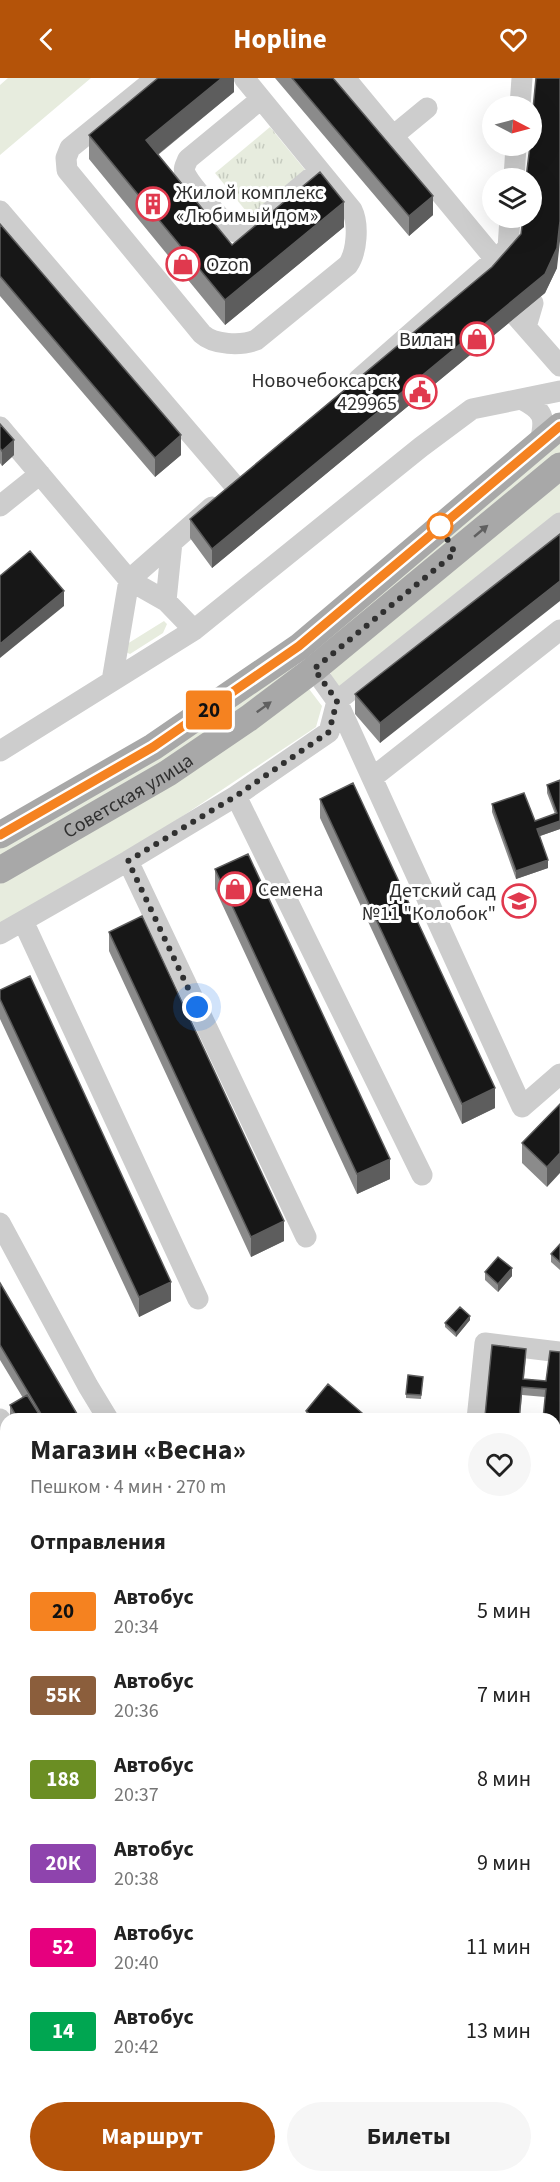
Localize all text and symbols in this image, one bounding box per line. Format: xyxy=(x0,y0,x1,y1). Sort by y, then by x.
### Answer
text: Hopline xyxy=(233,20,327,59)
icon: back xyxy=(30,23,63,56)
icon: heart xyxy=(497,23,530,56)
north arrow xyxy=(482,96,542,156)
map controls xyxy=(482,96,542,228)
button: layers xyxy=(482,168,542,228)
place label: Жилой комплекс «Любимый дом» xyxy=(176,179,324,230)
building icon: Жилой комплекс «Любимый дом» xyxy=(135,186,171,222)
shop icon: Ozon xyxy=(165,246,201,282)
place label: Ozon xyxy=(206,251,249,279)
shop icon: Вилан xyxy=(459,321,495,357)
place label: Вилан xyxy=(399,326,454,354)
place label: Новочебоксарск 429965 xyxy=(252,367,397,418)
public building icon: Новочебоксарск 429965 xyxy=(402,374,438,410)
unlabelled marker xyxy=(427,513,453,539)
one-way arrow xyxy=(473,525,489,538)
line badge: 20 xyxy=(182,690,236,730)
text: 20 xyxy=(198,695,220,725)
one-way arrow xyxy=(256,701,272,713)
street label: Советская улица xyxy=(58,747,199,846)
shop icon: Семена xyxy=(217,871,253,907)
place label: Семена xyxy=(258,876,323,904)
place label: Детский сад №11 "Колобок" xyxy=(362,877,496,928)
school or university icon: Детский сад №11 "Колобок" xyxy=(501,883,537,919)
your location xyxy=(182,992,212,1022)
text: Магазин «Весна» xyxy=(30,1430,246,1470)
button: heart xyxy=(468,1433,531,1496)
text: Пешком · 4 мин · 270 m xyxy=(30,1473,226,1501)
text: Отправления xyxy=(30,1526,166,1558)
text: Автобус xyxy=(114,1581,194,1613)
text: 5 мин xyxy=(477,1595,531,1627)
text: 20 xyxy=(52,1596,74,1626)
text: 20:34 xyxy=(114,1613,159,1641)
text: Автобус xyxy=(114,1665,194,1697)
text: 7 мин xyxy=(477,1679,531,1711)
text: 55К xyxy=(45,1680,81,1710)
text: 20:36 xyxy=(114,1697,159,1725)
text: Автобус xyxy=(114,1749,194,1781)
text: 8 мин xyxy=(477,1763,531,1795)
text: 188 xyxy=(46,1764,80,1794)
text: 20:37 xyxy=(114,1781,159,1809)
text: Автобус xyxy=(114,1833,194,1865)
text: 9 мин xyxy=(477,1847,531,1879)
text: 20К xyxy=(45,1848,81,1878)
text: 20:38 xyxy=(114,1865,159,1893)
text: Автобус xyxy=(114,1917,194,1949)
text: 11 мин xyxy=(466,1931,531,1963)
text: 52 xyxy=(52,1932,74,1962)
text: 20:40 xyxy=(114,1949,159,1977)
text: Автобус xyxy=(114,2001,194,2033)
text: 13 мин xyxy=(466,2015,531,2047)
text: 14 xyxy=(52,2016,74,2046)
text: 20:42 xyxy=(114,2033,159,2061)
button: Маршрут xyxy=(30,2102,275,2171)
button: Билеты xyxy=(287,2102,531,2171)

